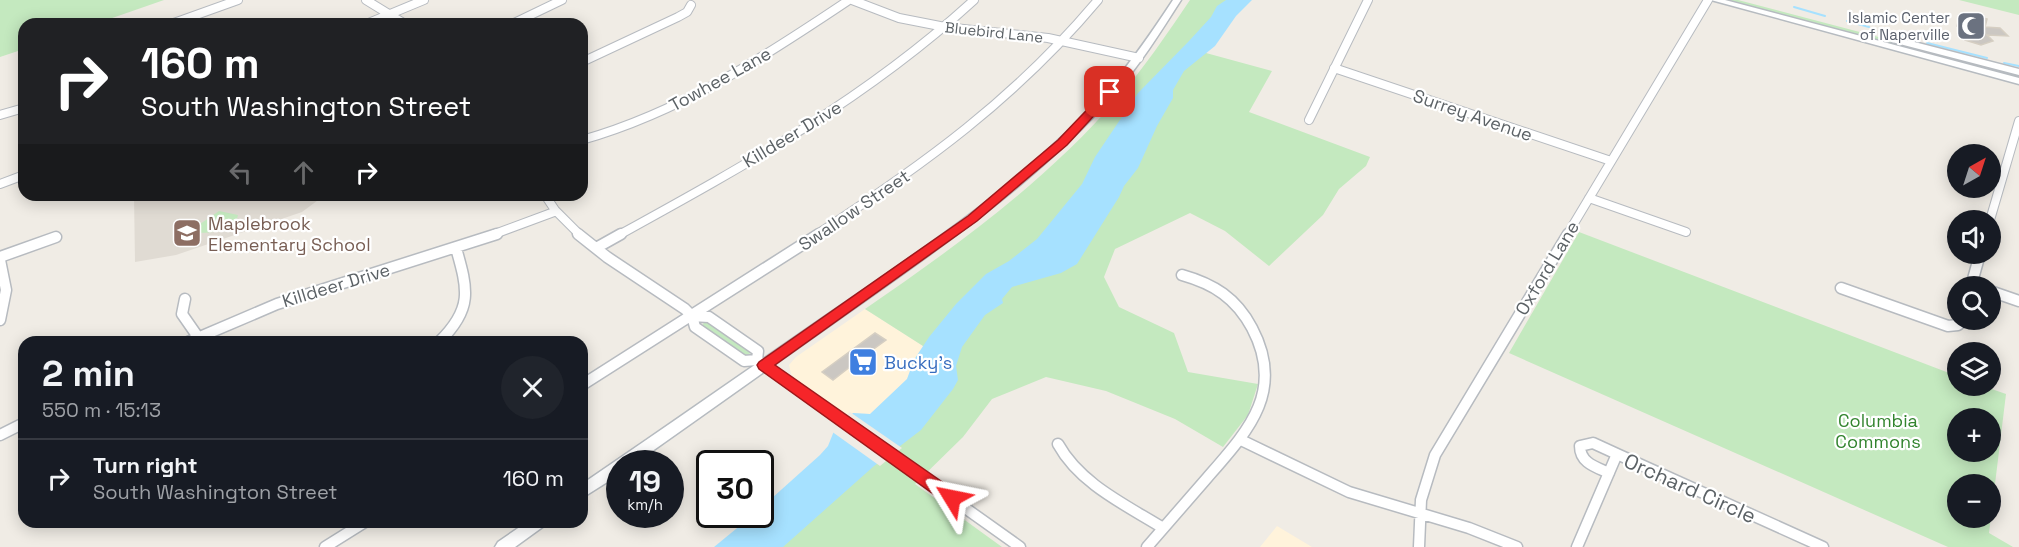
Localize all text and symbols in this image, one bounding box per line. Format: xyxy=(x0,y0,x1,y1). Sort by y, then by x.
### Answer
place label: Islamic Center of Naperville xyxy=(1848,8,1950,44)
mosque icon: Islamic Center of Naperville xyxy=(1955,10,1987,42)
street label: Bluebird Lane xyxy=(944,17,1044,47)
text: 160 m xyxy=(141,37,260,90)
icon: right xyxy=(42,42,120,120)
street label: Towhee Lane xyxy=(665,42,775,116)
pin xyxy=(1084,66,1135,117)
icon: arrive xyxy=(1093,75,1126,108)
street label: Surrey Avenue xyxy=(1410,84,1536,146)
text: South Washington Street xyxy=(141,89,471,124)
street label: Killdeer Drive xyxy=(738,95,846,173)
north arrow xyxy=(1947,144,2001,198)
map controls xyxy=(1947,144,2001,528)
icon: left xyxy=(224,156,257,189)
icon: ahead xyxy=(287,156,320,189)
icon: right xyxy=(350,156,383,189)
street label: Swallow Street xyxy=(794,164,914,256)
button: sound xyxy=(1947,210,2001,264)
place label: Maplebrook Elementary School xyxy=(208,212,371,256)
school or university icon: Maplebrook Elementary School xyxy=(171,217,203,249)
street label: Oxford Lane xyxy=(1510,217,1584,319)
street label: Killdeer Drive xyxy=(279,258,393,312)
button: search xyxy=(1947,276,2001,330)
button: layers xyxy=(1947,342,2001,396)
supermarket icon: Bucky's xyxy=(847,346,879,378)
text: 2 min xyxy=(42,351,135,397)
place label: Bucky's xyxy=(884,351,952,374)
button: close xyxy=(501,356,564,419)
text: 550 m · 15:13 xyxy=(42,397,161,423)
button: + xyxy=(1947,408,2001,462)
park label: Columbia Commons xyxy=(1835,409,1921,453)
street label: Orchard Circle xyxy=(1620,447,1760,529)
speed limit sign: 30 xyxy=(696,450,774,528)
text: Turn right xyxy=(93,451,198,479)
icon: right xyxy=(42,462,75,495)
text: 19 xyxy=(629,462,661,501)
text: 160 m xyxy=(503,464,564,492)
position arrow xyxy=(920,466,984,530)
button: − xyxy=(1947,474,2001,528)
text: South Washington Street xyxy=(93,479,338,505)
text: km/h xyxy=(627,495,663,514)

